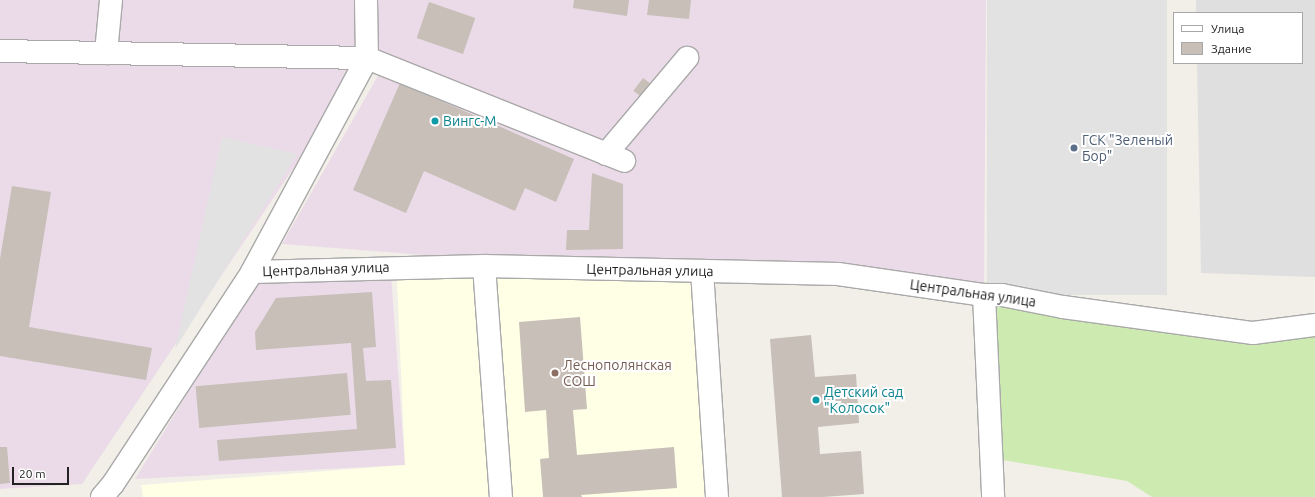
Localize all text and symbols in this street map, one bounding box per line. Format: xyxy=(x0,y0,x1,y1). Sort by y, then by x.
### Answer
legend xyxy=(1173,12,1303,64)
text: Улица xyxy=(1211,22,1244,35)
text: Здание xyxy=(1211,42,1252,55)
place label: Вингс-М xyxy=(443,113,496,129)
marker: Вингс-М xyxy=(430,116,440,126)
place label: ГСК "Зеленый Бор" xyxy=(1082,132,1173,164)
marker: ГСК "Зеленый Бор" xyxy=(1069,143,1079,153)
street label: Центральная улица xyxy=(262,258,390,280)
street label: Центральная улица xyxy=(586,260,714,280)
street label: Центральная улица xyxy=(909,276,1037,310)
place label: Леснополянская СОШ xyxy=(563,357,672,390)
marker: Леснополянская СОШ xyxy=(550,368,560,378)
place label: Детский сад "Колосок" xyxy=(824,384,903,416)
marker: Детский сад "Колосок" xyxy=(811,395,821,405)
scale bar xyxy=(14,459,71,485)
text: 20 m xyxy=(19,467,46,480)

